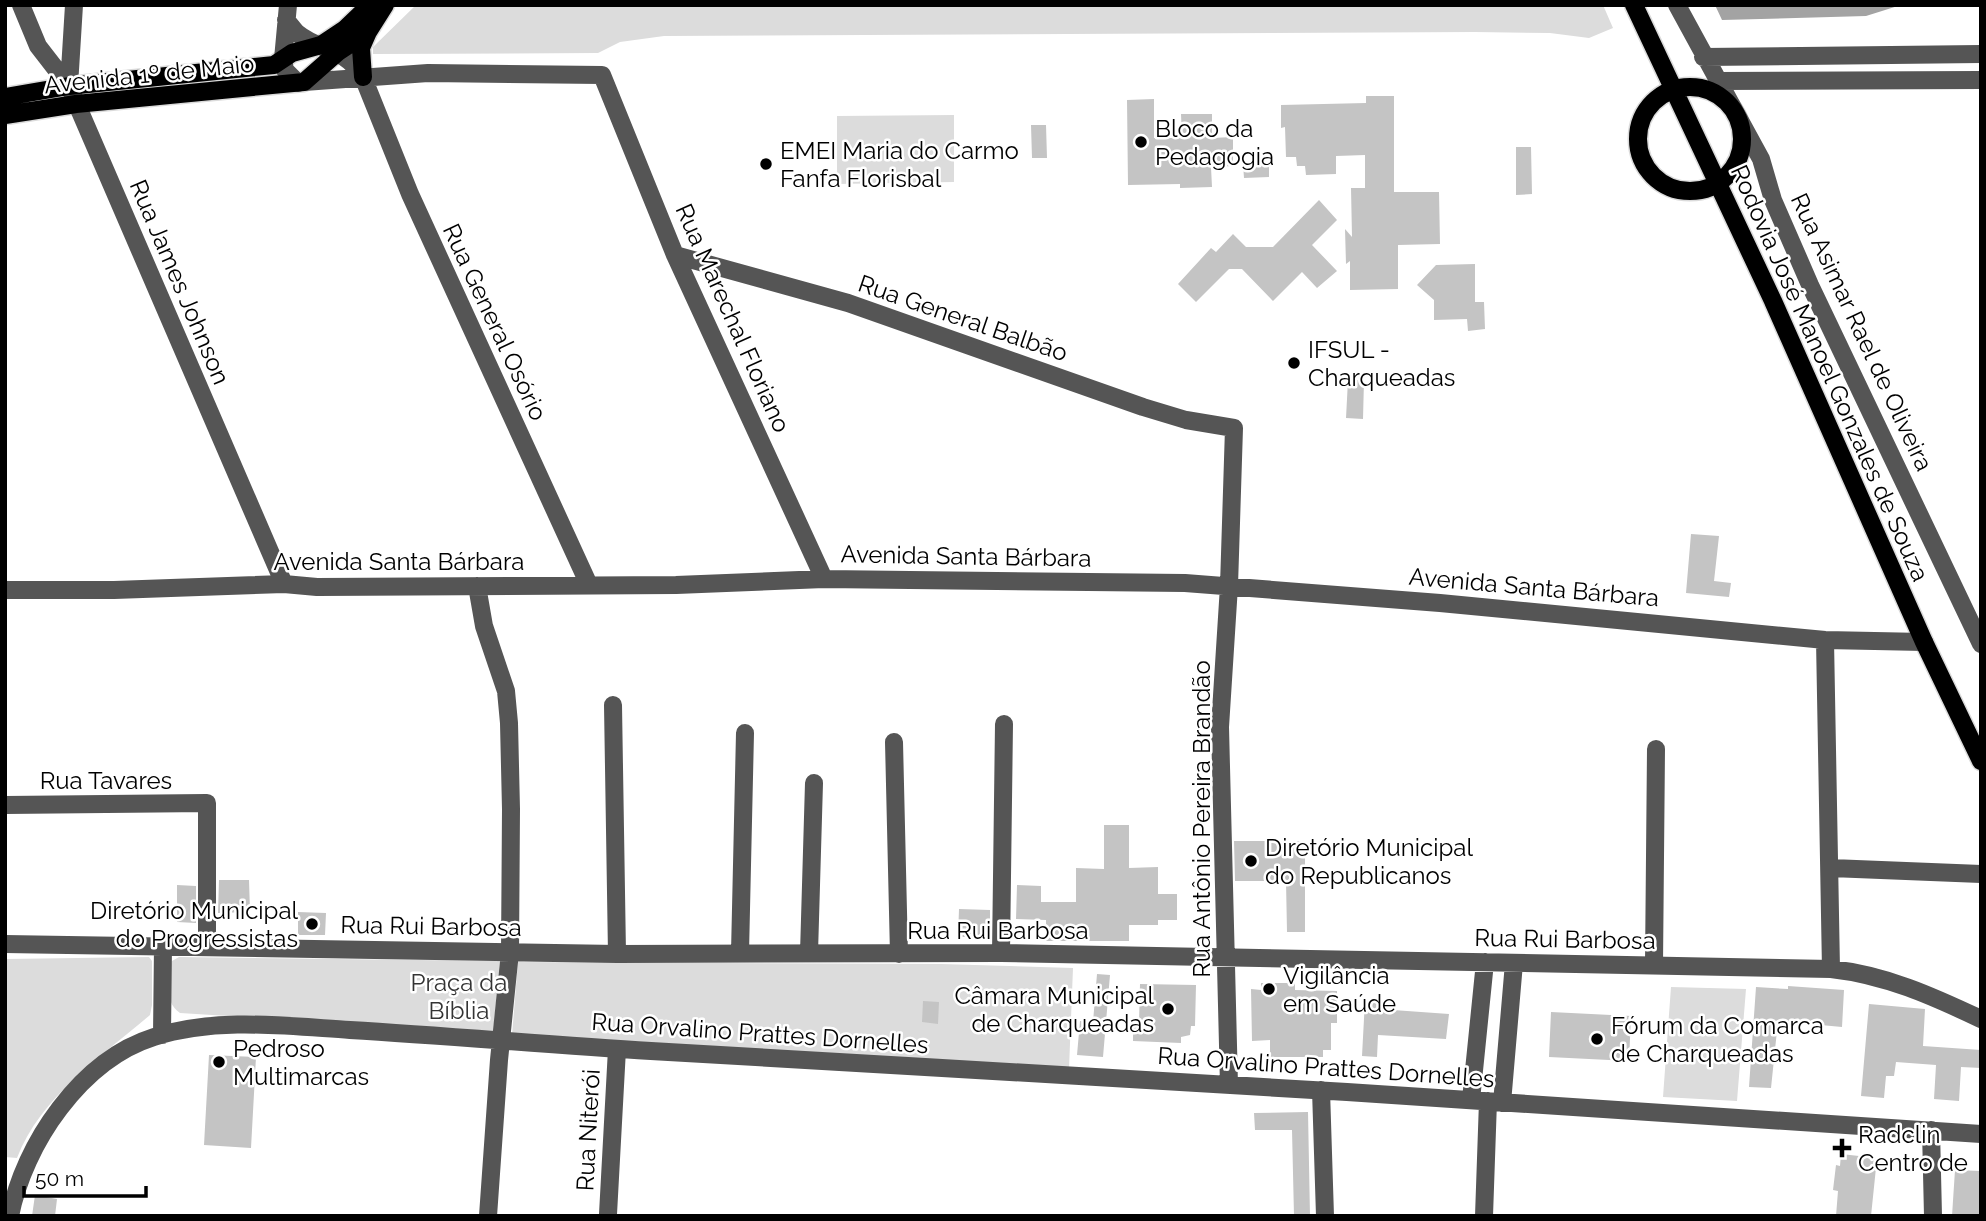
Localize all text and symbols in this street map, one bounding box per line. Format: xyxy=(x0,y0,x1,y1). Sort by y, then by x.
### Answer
street label: Avenida 1º de Maio xyxy=(43,49,255,99)
place label: Bloco da Pedagogia xyxy=(1155,114,1274,171)
marker: Bloco da Pedagogia xyxy=(1133,134,1149,150)
place label: EMEI Maria do Carmo Fanfa Florisbal xyxy=(780,136,1019,193)
marker: EMEI Maria do Carmo Fanfa Florisbal xyxy=(758,156,774,172)
street label: Rodovia José Manoel Gonzales de Souza xyxy=(1725,160,1935,586)
street label: Rua James Johnson xyxy=(124,175,236,389)
street label: Rua Asimar Rael de Oliveira xyxy=(1785,189,1939,475)
street label: Rua Marechal Floriano xyxy=(669,199,797,437)
street label: Rua General Osório xyxy=(437,219,553,425)
street label: Rua General Balbão xyxy=(855,269,1071,367)
place label: IFSUL - Charqueadas xyxy=(1308,335,1455,392)
marker: IFSUL - Charqueadas xyxy=(1286,355,1302,371)
street label: Avenida Santa Bárbara xyxy=(840,539,1092,573)
street label: Avenida Santa Bárbara xyxy=(274,547,524,576)
street label: Avenida Santa Bárbara xyxy=(1408,562,1660,612)
street label: Rua Antônio Pereira Brandão xyxy=(1187,660,1216,978)
street label: Rua Tavares xyxy=(40,766,172,795)
place label: Diretório Municipal do Republicanos xyxy=(1265,833,1473,890)
marker: Diretório Municipal do Republicanos xyxy=(1243,853,1259,869)
place label: Diretório Municipal do Progressistas xyxy=(90,896,298,953)
street label: Rua Rui Barbosa xyxy=(340,910,522,942)
marker: Diretório Municipal do Progressistas xyxy=(304,916,320,932)
street label: Rua Rui Barbosa xyxy=(907,916,1089,945)
street label: Rua Rui Barbosa xyxy=(1474,923,1656,955)
place label: Vigilância em Saúde xyxy=(1283,961,1396,1018)
park label: Praça da Bíblia xyxy=(411,968,507,1025)
place label: Câmara Municipal de Charqueadas xyxy=(954,981,1154,1038)
marker: Vigilância em Saúde xyxy=(1261,981,1277,997)
marker: Câmara Municipal de Charqueadas xyxy=(1160,1001,1176,1017)
street label: Rua Orvalino Prattes Dornelles xyxy=(591,1007,929,1059)
place label: Fórum da Comarca de Charqueadas xyxy=(1611,1011,1824,1068)
marker: Fórum da Comarca de Charqueadas xyxy=(1589,1031,1605,1047)
place label: Pedroso Multimarcas xyxy=(233,1034,369,1091)
street label: Rua Orvalino Prattes Dornelles xyxy=(1157,1041,1495,1093)
marker: Pedroso Multimarcas xyxy=(211,1054,227,1070)
street label: Rua Niterói xyxy=(570,1068,606,1192)
place label: Radclin Centro de xyxy=(1858,1120,1968,1177)
marker: Radclin Centro de xyxy=(1832,1138,1852,1158)
scale bar xyxy=(24,1154,147,1198)
text: 50 m xyxy=(35,1166,84,1191)

